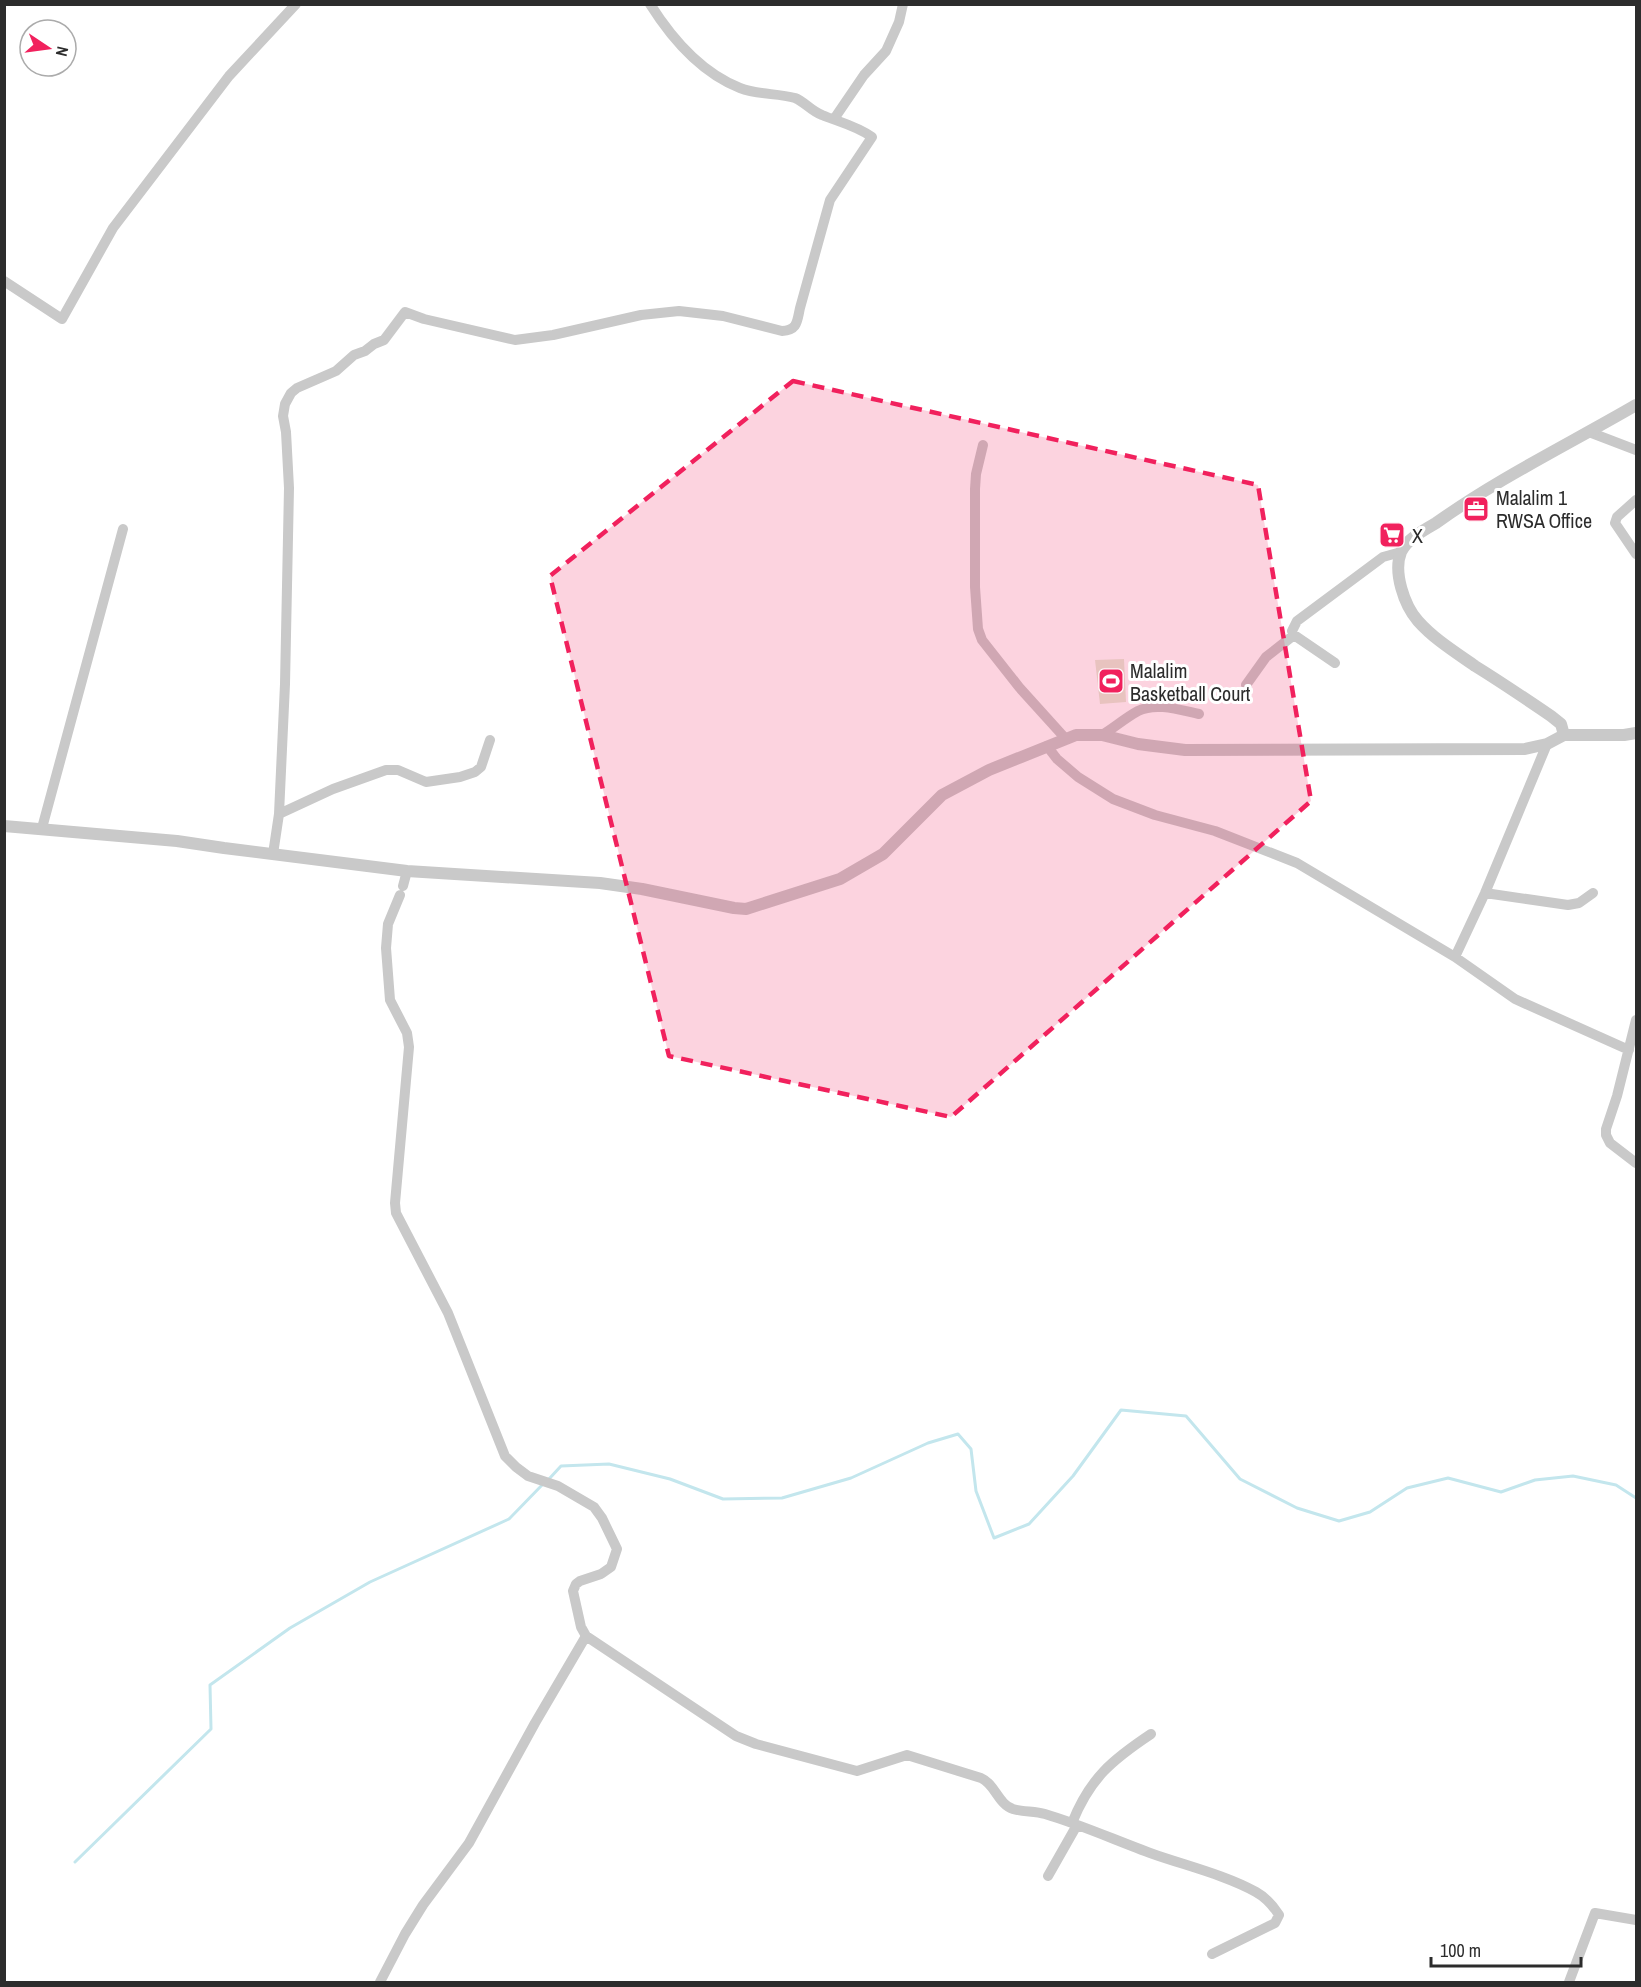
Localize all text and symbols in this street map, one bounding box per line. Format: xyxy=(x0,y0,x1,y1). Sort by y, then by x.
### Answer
north arrow xyxy=(18,18,78,78)
text: N xyxy=(51,44,74,58)
place label: Malalim 1 RWSA Office xyxy=(1496,484,1592,534)
office icon: Malalim 1 RWSA Office xyxy=(1461,494,1491,524)
supermarket icon: X xyxy=(1377,520,1407,550)
place label: X xyxy=(1412,522,1423,549)
place label: Malalim Basketball Court xyxy=(1130,657,1251,707)
sports icon: Malalim Basketball Court xyxy=(1096,666,1126,696)
scale bar xyxy=(1431,1930,1581,1968)
text: 100 m xyxy=(1440,1938,1481,1963)

